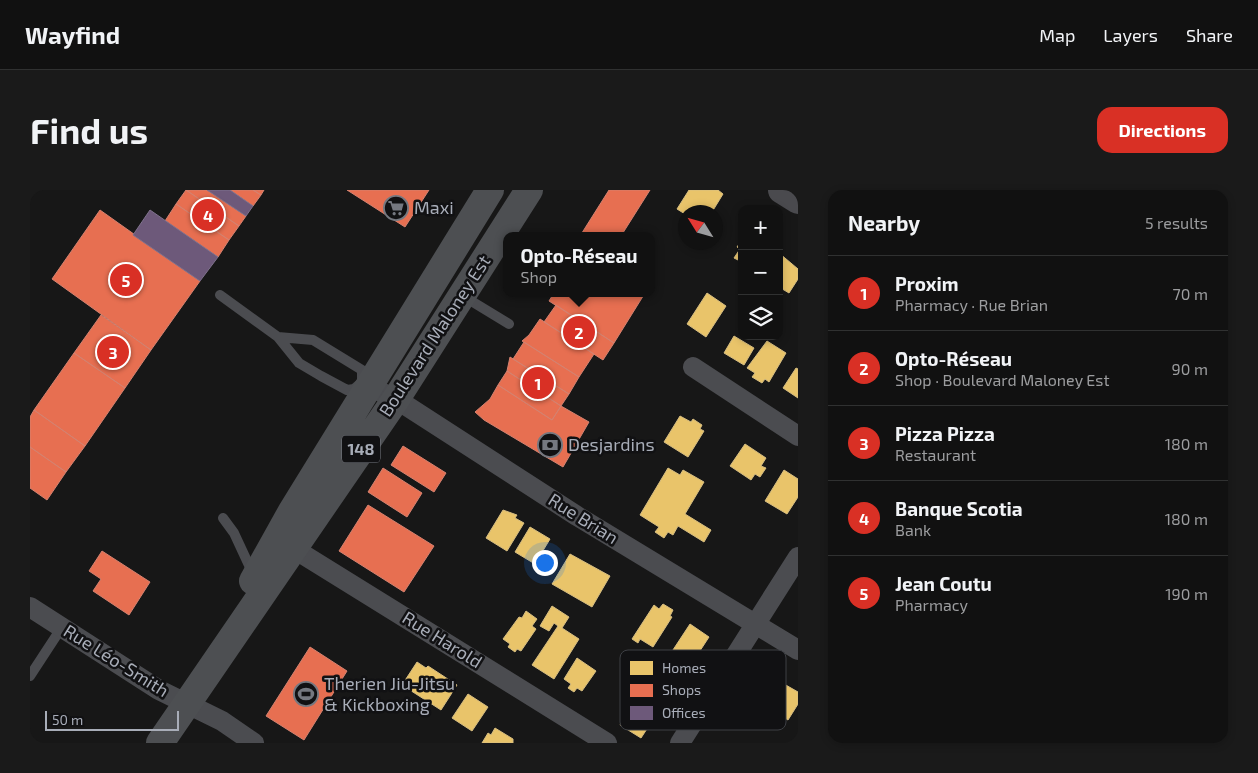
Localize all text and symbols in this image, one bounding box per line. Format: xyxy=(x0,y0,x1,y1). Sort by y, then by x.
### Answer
text: Wayfind xyxy=(25,20,120,49)
text: Map xyxy=(1039,24,1075,46)
text: Layers xyxy=(1103,24,1158,46)
text: Share xyxy=(1186,24,1233,46)
button: Directions xyxy=(1097,107,1228,153)
text: Find us xyxy=(30,109,148,151)
supermarket icon: Maxi xyxy=(383,195,409,221)
pin: 4 xyxy=(192,196,224,234)
place label: Maxi xyxy=(414,196,454,218)
north arrow xyxy=(678,205,723,250)
map controls xyxy=(738,205,783,340)
button: + xyxy=(738,205,783,250)
text: Nearby xyxy=(848,210,920,235)
text: 5 results xyxy=(1145,213,1208,232)
popup xyxy=(503,232,655,297)
text: Opto-Réseau xyxy=(520,244,638,267)
button: − xyxy=(738,250,783,295)
street label: Boulevard Maloney Est xyxy=(374,251,495,420)
pin: 5 xyxy=(110,261,142,299)
text: Shop xyxy=(520,267,557,286)
text: Proxim xyxy=(895,272,958,295)
text: 1 xyxy=(861,284,867,303)
text: 70 m xyxy=(1173,284,1208,303)
button: layers xyxy=(738,295,783,340)
text: Pharmacy · Rue Brian xyxy=(895,295,1048,314)
pin: 2 xyxy=(563,313,595,351)
pin: 3 xyxy=(97,333,129,371)
text: Opto-Réseau xyxy=(895,347,1012,370)
text: 2 xyxy=(859,359,869,378)
text: 90 m xyxy=(1172,359,1208,378)
pin: 1 xyxy=(522,364,554,402)
text: Shop · Boulevard Maloney Est xyxy=(895,370,1110,389)
text: Pizza Pizza xyxy=(895,422,995,445)
bank icon: Desjardins xyxy=(537,432,563,458)
place label: Desjardins xyxy=(568,433,655,455)
text: 3 xyxy=(859,434,869,453)
text: 180 m xyxy=(1165,434,1208,453)
road number: 148 xyxy=(342,435,380,462)
text: Restaurant xyxy=(895,445,976,464)
street label: Rue Brian xyxy=(545,488,623,548)
text: Banque Scotia xyxy=(895,497,1023,520)
text: 4 xyxy=(859,509,869,528)
text: 180 m xyxy=(1165,509,1208,528)
text: Bank xyxy=(895,520,931,539)
your location xyxy=(532,550,558,576)
text: Jean Coutu xyxy=(895,572,992,595)
text: 5 xyxy=(860,584,868,603)
text: 190 m xyxy=(1165,584,1208,603)
text: Pharmacy xyxy=(895,595,968,614)
street label: Rue Harold xyxy=(399,606,486,672)
street label: Rue Léo-Smith xyxy=(60,619,173,701)
legend xyxy=(620,650,786,730)
text: Homes xyxy=(662,659,706,676)
place label: Therien Jiu-Jitsu & Kickboxing xyxy=(324,672,455,715)
sports icon: Therien Jiu-Jitsu & Kickboxing xyxy=(293,681,319,707)
text: Shops xyxy=(662,681,701,698)
text: Offices xyxy=(662,704,706,721)
scale bar xyxy=(45,708,179,731)
text: 50 m xyxy=(52,711,83,728)

